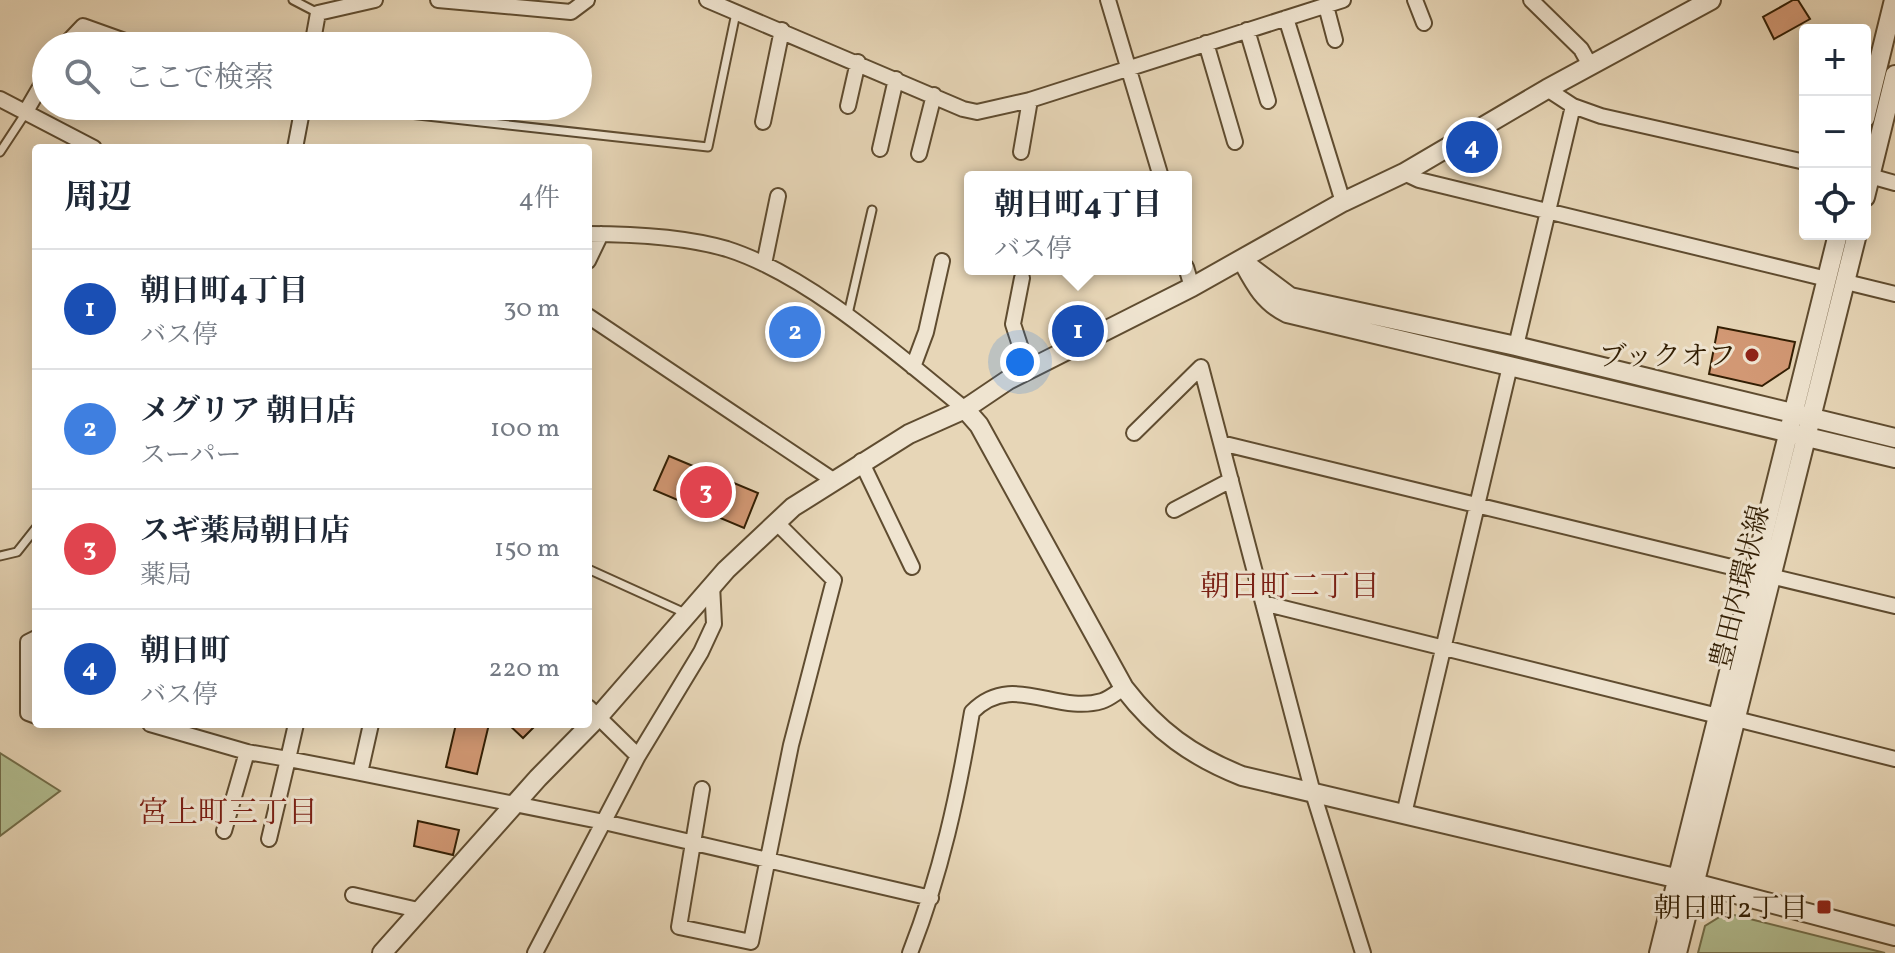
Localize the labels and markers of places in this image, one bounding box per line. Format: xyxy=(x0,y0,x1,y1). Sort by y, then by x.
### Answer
pin: 4 xyxy=(1446,117,1498,177)
pin: 1 xyxy=(1052,301,1104,361)
pin: 2 xyxy=(769,302,821,362)
place label: ブックオフ xyxy=(1599,338,1736,377)
marker: ブックオフ xyxy=(1743,346,1761,364)
pin: 3 xyxy=(680,462,732,522)
place label: 朝日町2丁目 xyxy=(1653,890,1808,929)
marker: 朝日町2丁目 xyxy=(1815,898,1833,916)

